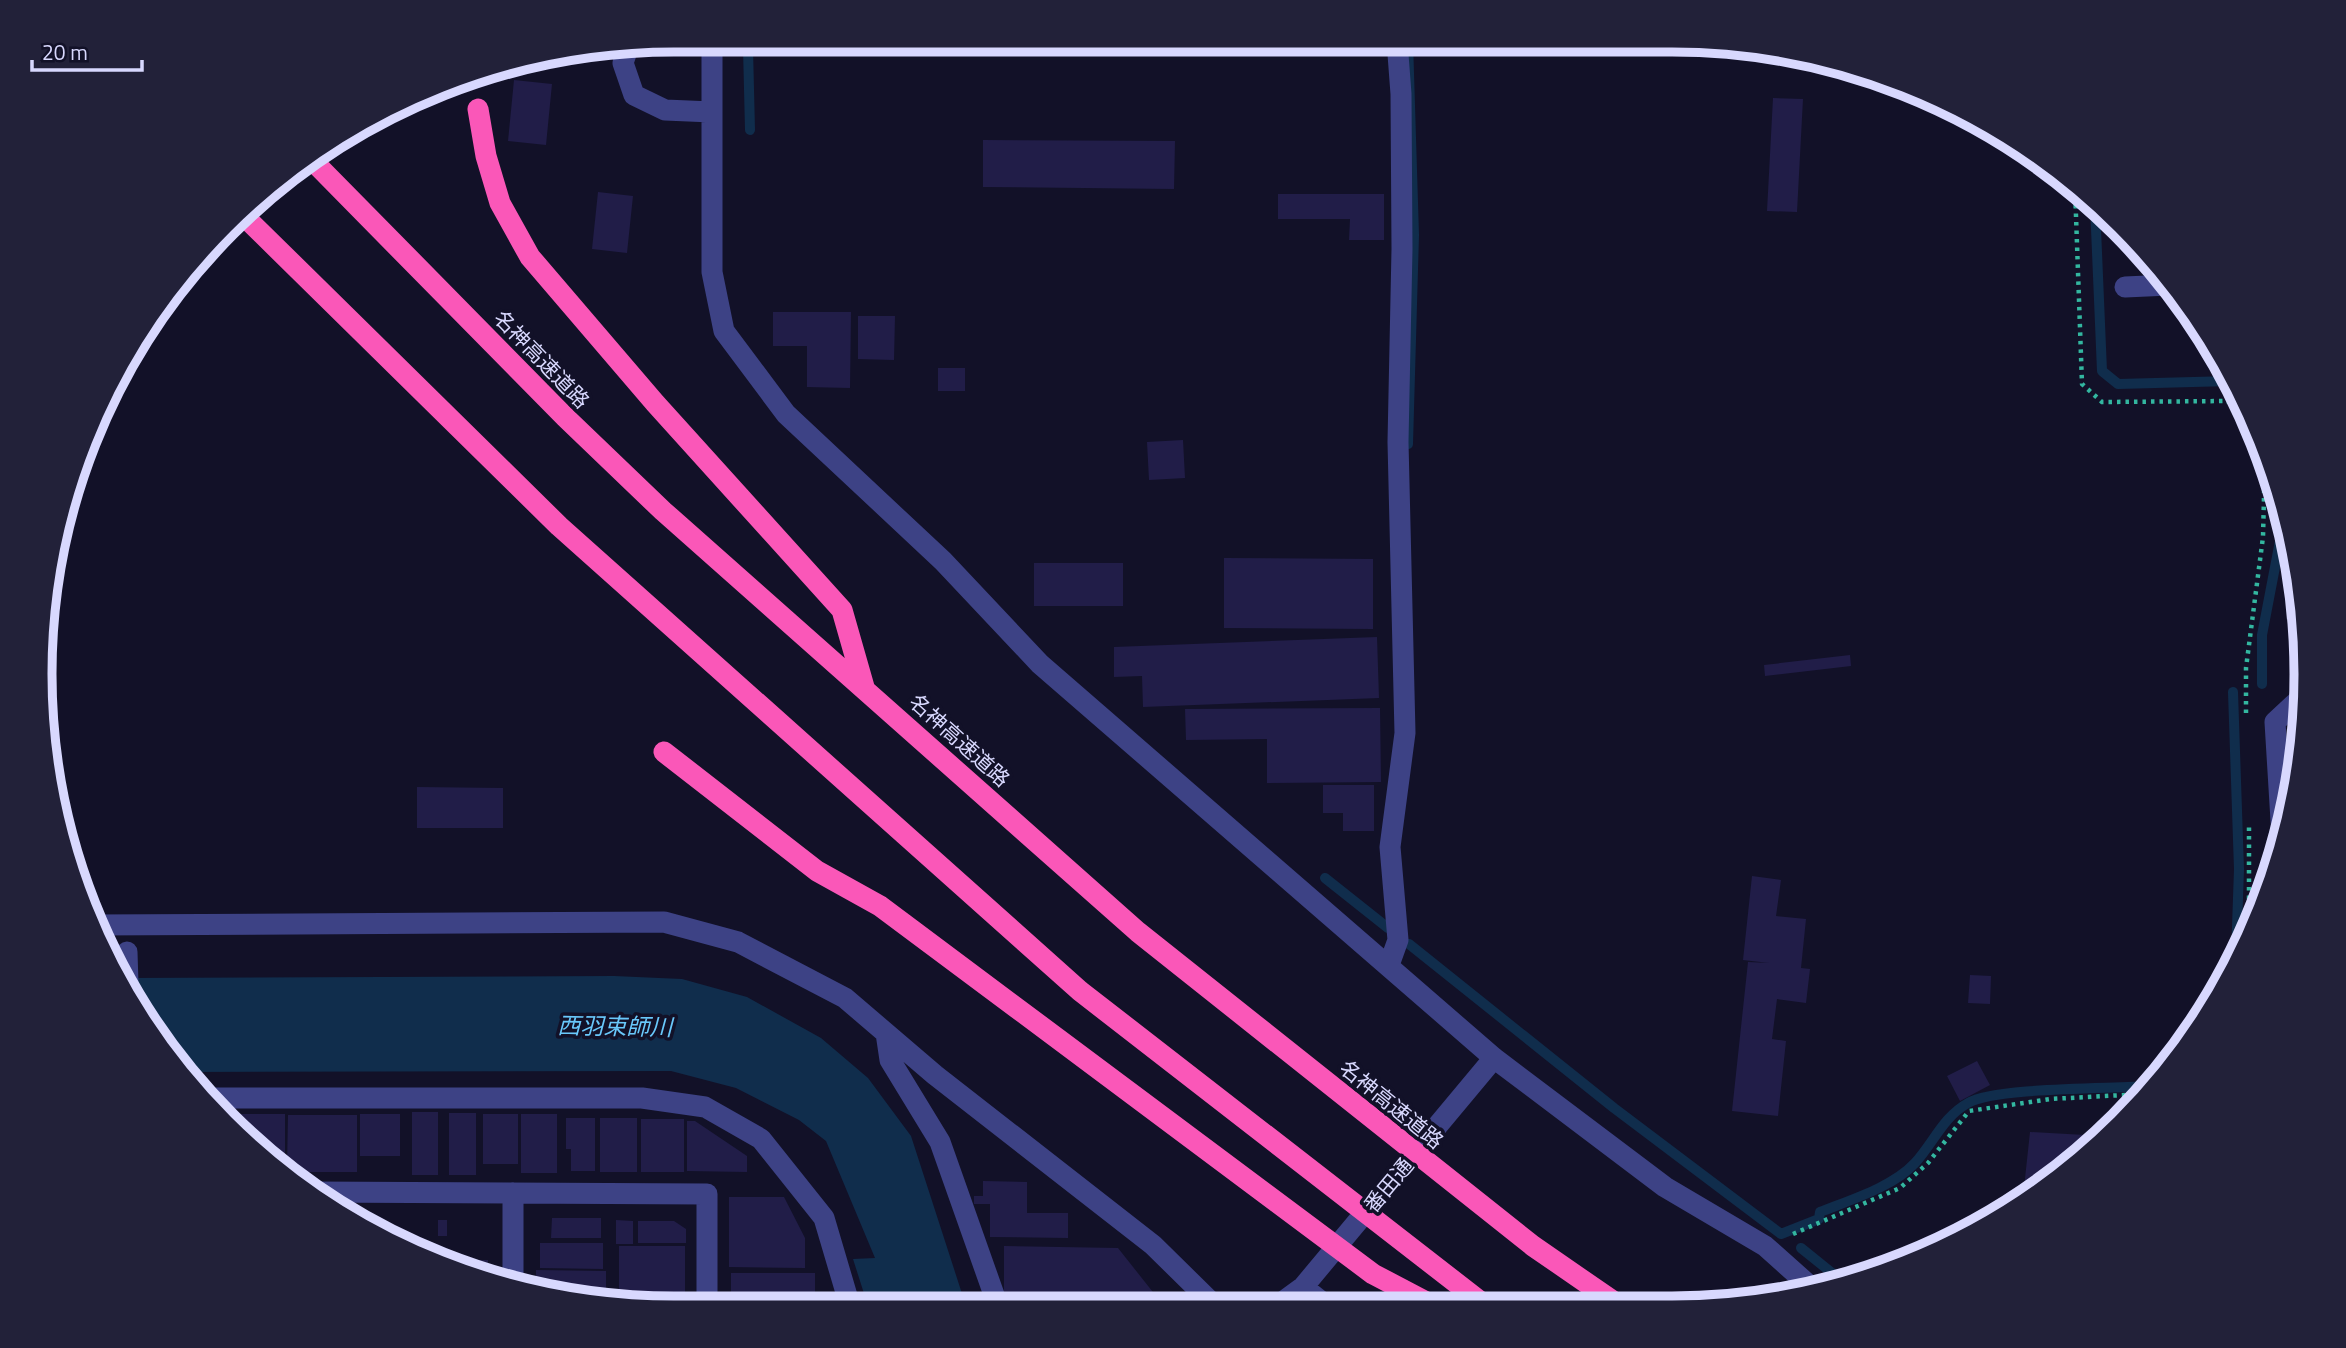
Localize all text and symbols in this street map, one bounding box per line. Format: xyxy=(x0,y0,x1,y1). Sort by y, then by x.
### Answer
scale bar xyxy=(32,28,142,72)
text: 20 m xyxy=(42,36,88,68)
street label: 名神高速道路 xyxy=(487,303,597,415)
street label: 名神高速道路 xyxy=(902,686,1018,794)
water label: 西羽束師川 xyxy=(557,1007,676,1045)
street label: 名神高速道路 xyxy=(1333,1052,1451,1156)
street label: 番田通 xyxy=(1355,1151,1421,1219)

